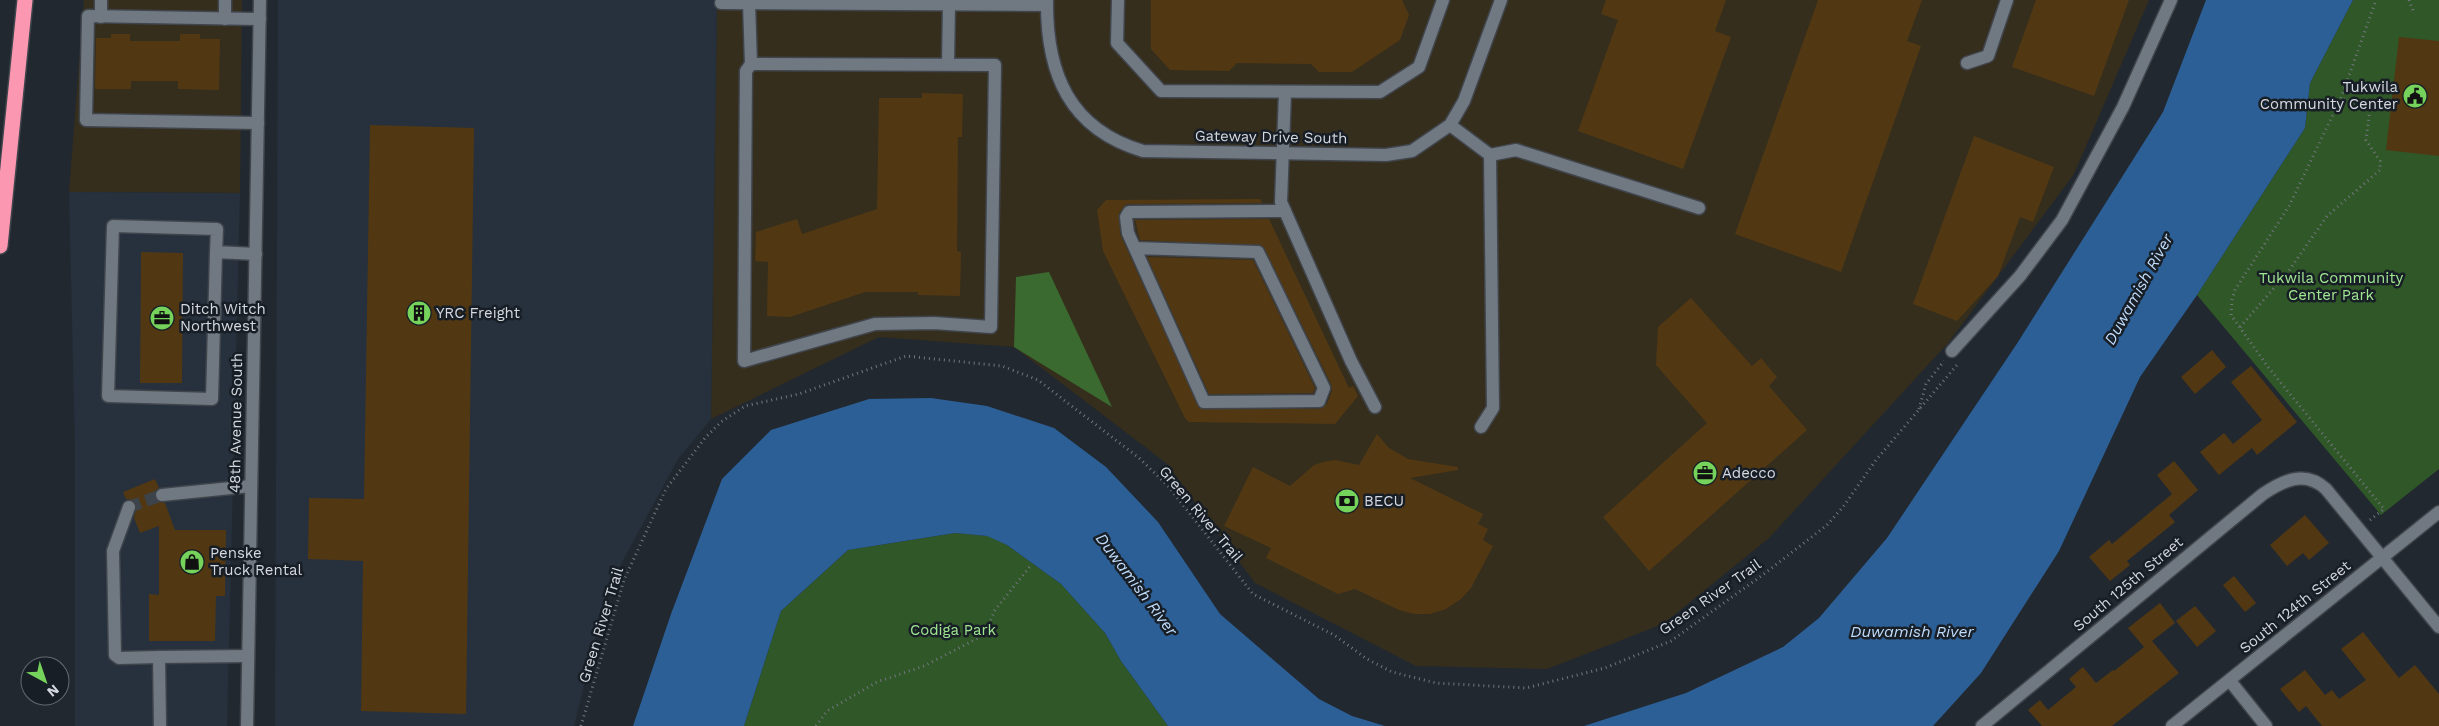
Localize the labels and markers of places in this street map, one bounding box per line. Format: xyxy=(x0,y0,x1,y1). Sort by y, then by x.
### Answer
place label: Tukwila Community Center xyxy=(2260,78,2398,113)
public building icon: Tukwila Community Center xyxy=(2402,83,2428,109)
place label: Ditch Witch Northwest xyxy=(180,300,266,335)
building icon: YRC Freight xyxy=(406,300,432,326)
place label: YRC Freight xyxy=(436,304,521,322)
office icon: Ditch Witch Northwest xyxy=(149,305,175,331)
office icon: Adecco xyxy=(1692,460,1718,486)
place label: Adecco xyxy=(1722,464,1776,482)
bank icon: BECU xyxy=(1334,488,1360,514)
place label: BECU xyxy=(1364,492,1404,510)
place label: Penske Truck Rental xyxy=(210,544,302,579)
shop icon: Penske Truck Rental xyxy=(179,549,205,575)

